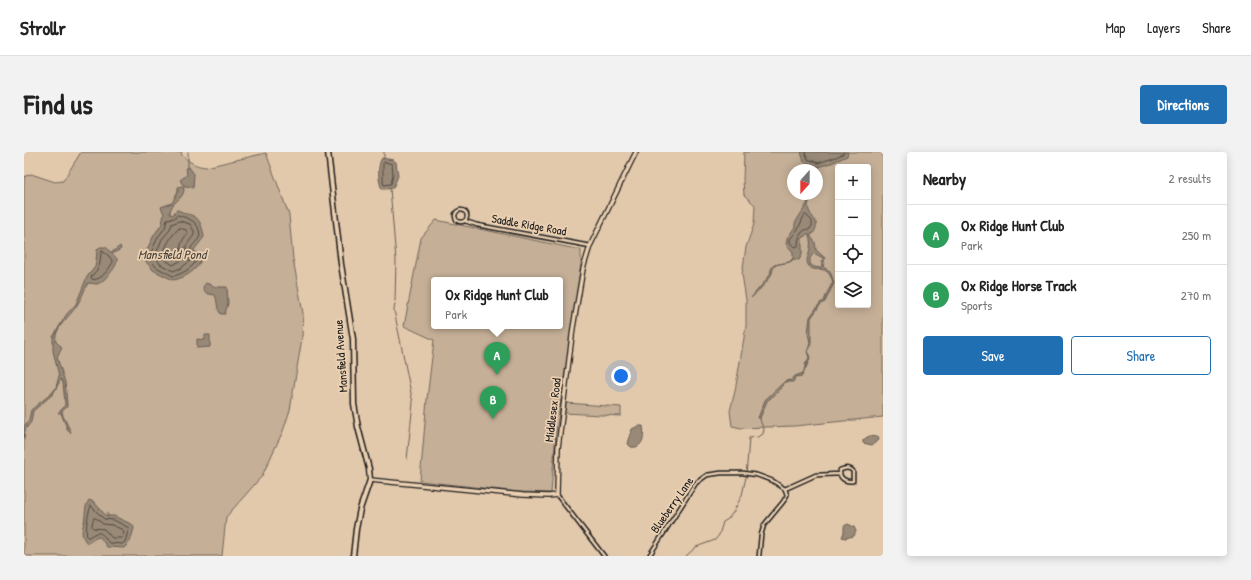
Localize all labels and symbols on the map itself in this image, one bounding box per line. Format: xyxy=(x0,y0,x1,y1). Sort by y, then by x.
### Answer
north arrow xyxy=(787,164,823,200)
street label: Saddle Ridge Road xyxy=(490,210,568,240)
water label: Mansfield Pond xyxy=(138,245,208,263)
street label: Mansfield Avenue xyxy=(329,319,352,393)
pin: A xyxy=(484,342,510,375)
your location xyxy=(611,366,631,386)
street label: Middlesex Road xyxy=(540,377,565,443)
pin: B xyxy=(480,386,506,419)
street label: Blueberry Lane xyxy=(646,473,697,536)

